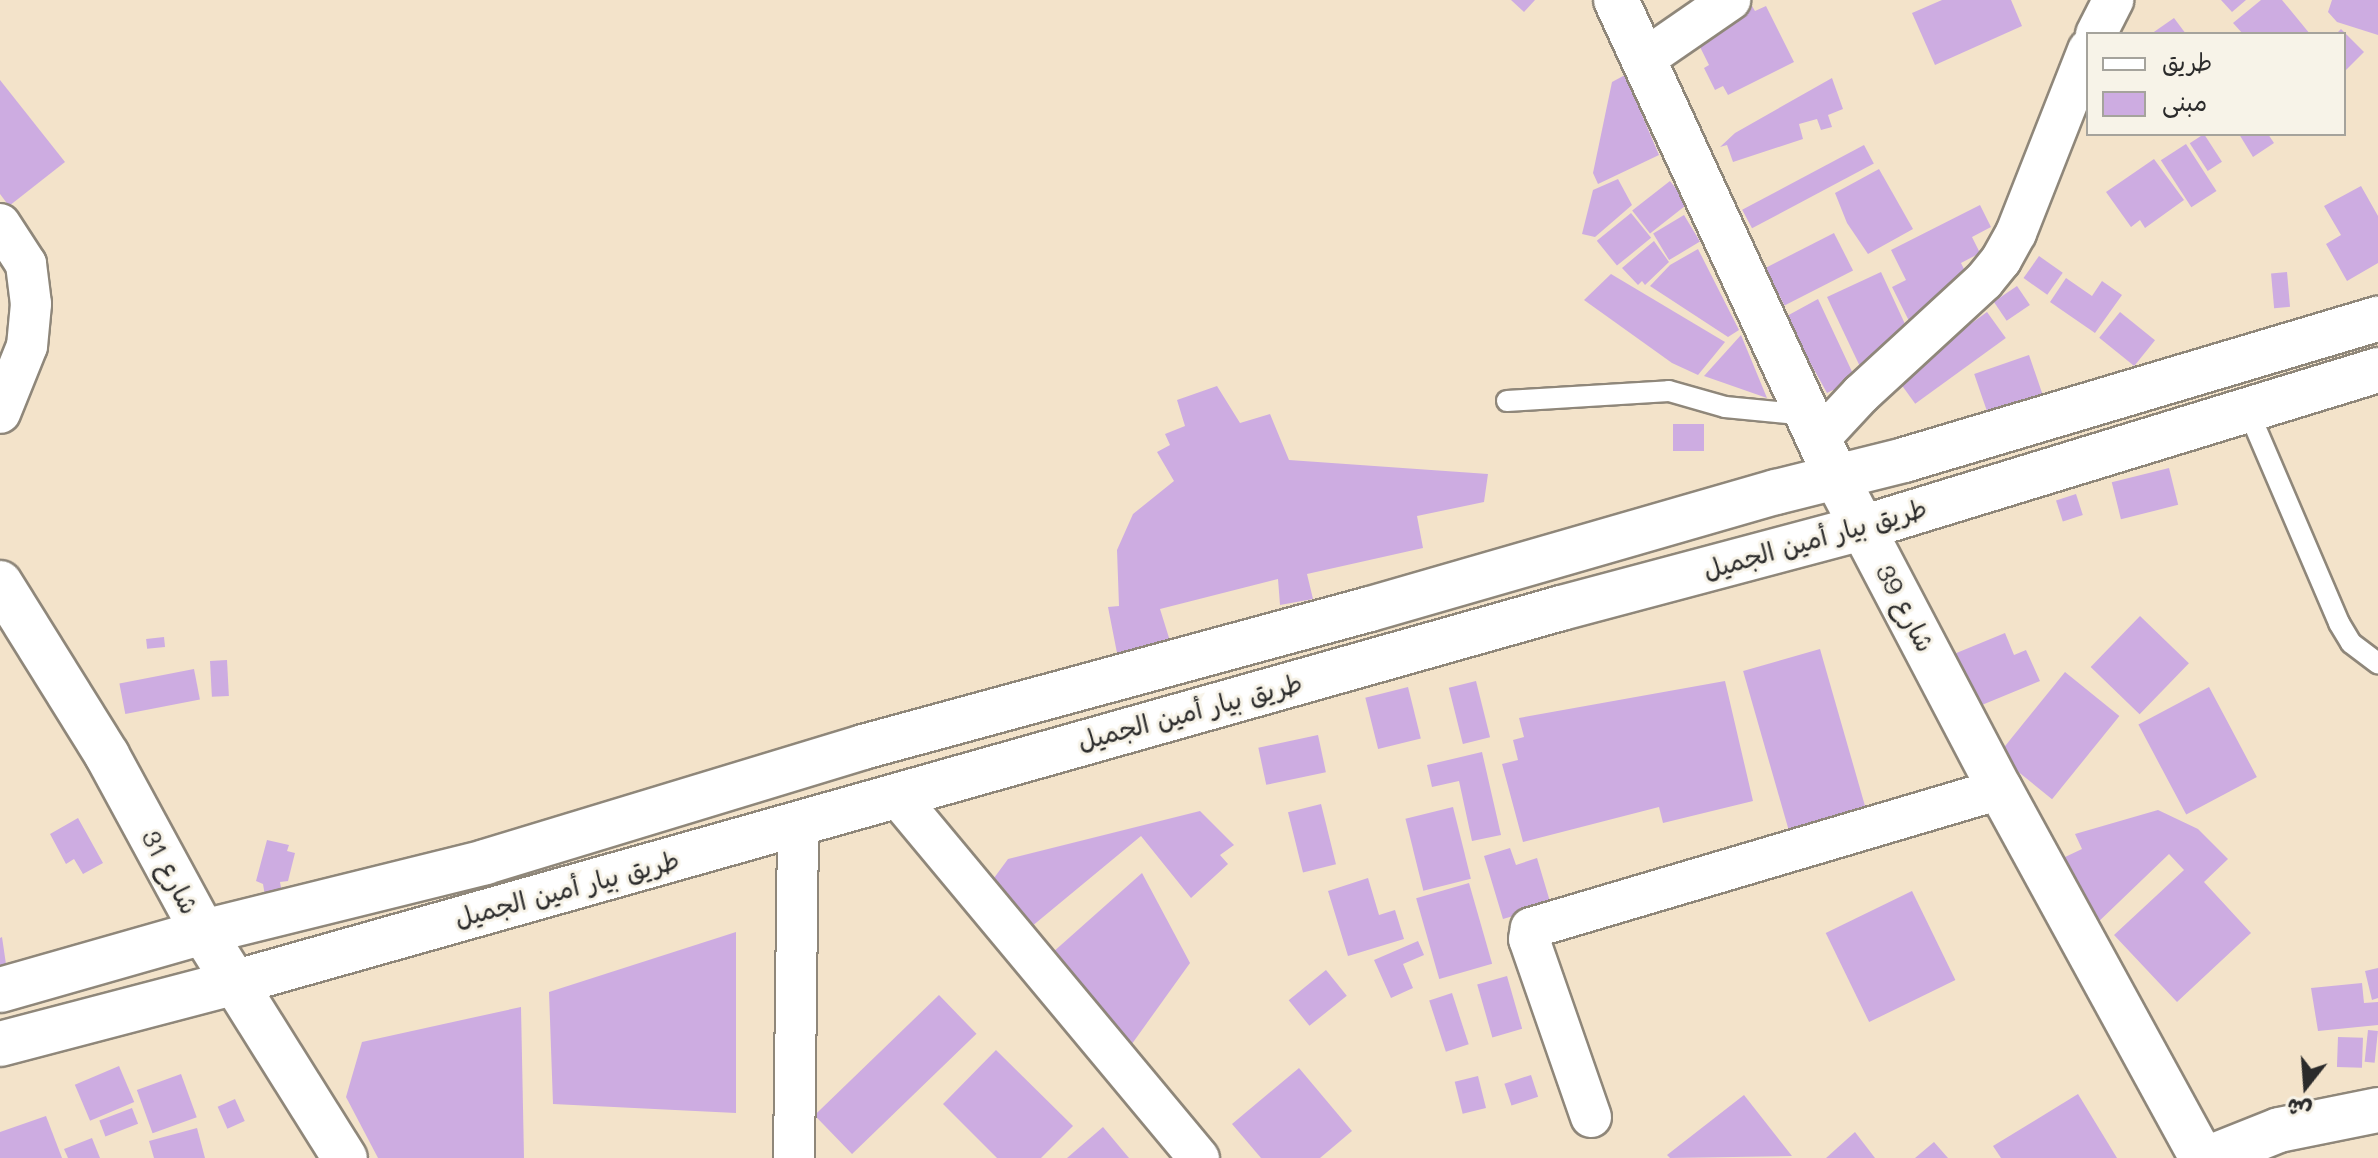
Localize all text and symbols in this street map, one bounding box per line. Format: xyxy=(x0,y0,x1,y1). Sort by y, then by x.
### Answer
legend xyxy=(2086,32,2346,136)
text: طريق xyxy=(2162,46,2212,77)
text: مبنى xyxy=(2162,86,2207,117)
street label: طريق بيار أمين الجميل xyxy=(1699,492,1931,586)
street label: شارع 39 xyxy=(1869,559,1941,657)
street label: طريق بيار أمين الجميل xyxy=(1074,667,1306,757)
street label: شارع 31 xyxy=(135,824,205,920)
street label: طريق بيار أمين الجميل xyxy=(451,844,683,934)
north arrow xyxy=(2266,1046,2346,1126)
text: ش xyxy=(2283,1092,2315,1127)

